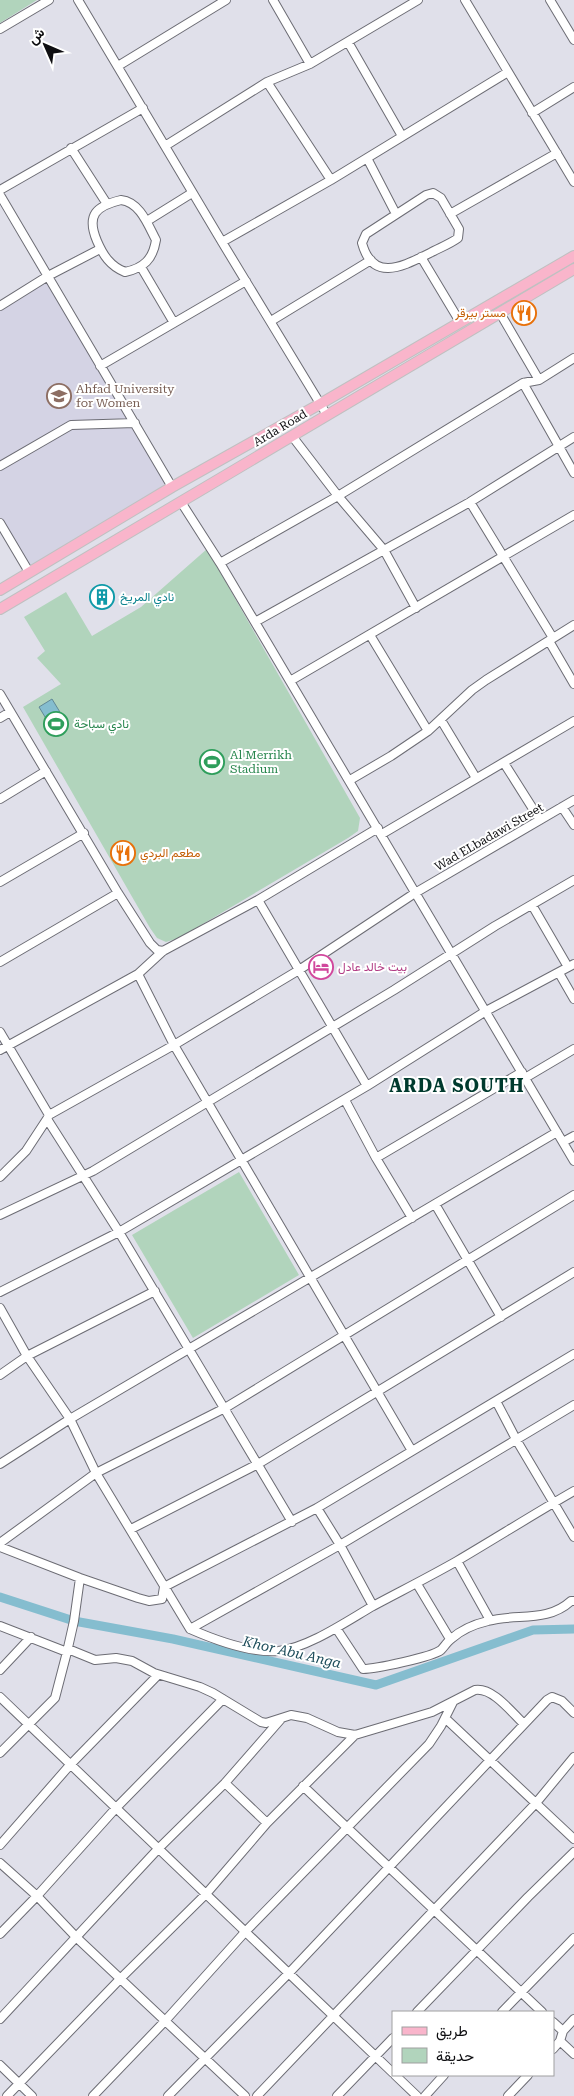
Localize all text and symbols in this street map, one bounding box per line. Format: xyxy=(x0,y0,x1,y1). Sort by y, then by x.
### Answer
north arrow xyxy=(20,20,70,70)
text: ش xyxy=(24,24,48,48)
restaurant icon: مستر بيرقر xyxy=(511,300,537,326)
place label: مستر بيرقر xyxy=(454,306,506,321)
place label: Ahfad University for Women xyxy=(76,382,175,410)
school or university icon: Ahfad University for Women xyxy=(46,383,72,409)
street label: Arda Road xyxy=(251,406,310,449)
building icon: نادي المريخ xyxy=(89,584,115,610)
place label: نادي المريخ xyxy=(120,590,174,607)
sports icon: نادي سباحة xyxy=(43,711,69,737)
place label: نادي سباحة xyxy=(74,717,129,734)
place label: Al Merrikh Stadium xyxy=(230,748,292,776)
sports icon: Al Merrikh Stadium xyxy=(199,749,225,775)
street label: Wad ELbadawi Street xyxy=(432,800,546,874)
restaurant icon: مطعم البردي xyxy=(110,840,136,866)
place label: مطعم البردي xyxy=(140,846,200,863)
hotel icon: بيت خالد عادل xyxy=(308,954,334,980)
place label: بيت خالد عادل xyxy=(338,960,407,975)
district label: ARDA SOUTH xyxy=(389,1075,525,1096)
water label: Khor Abu Anga xyxy=(240,1633,343,1671)
legend xyxy=(392,2011,554,2076)
text: طريق xyxy=(436,2022,468,2041)
text: حديقة xyxy=(436,2047,474,2065)

